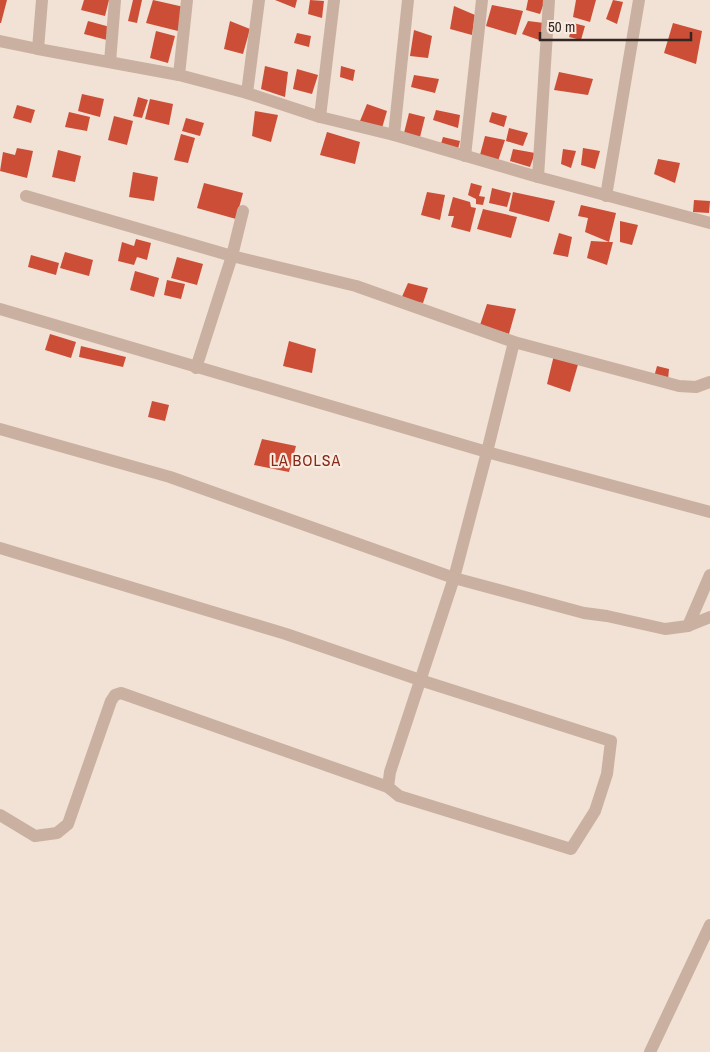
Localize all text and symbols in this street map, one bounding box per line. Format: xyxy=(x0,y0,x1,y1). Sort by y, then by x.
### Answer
scale bar xyxy=(540,10,691,42)
text: 50 m xyxy=(548,16,575,37)
district label: LA BOLSA xyxy=(271,449,341,471)

